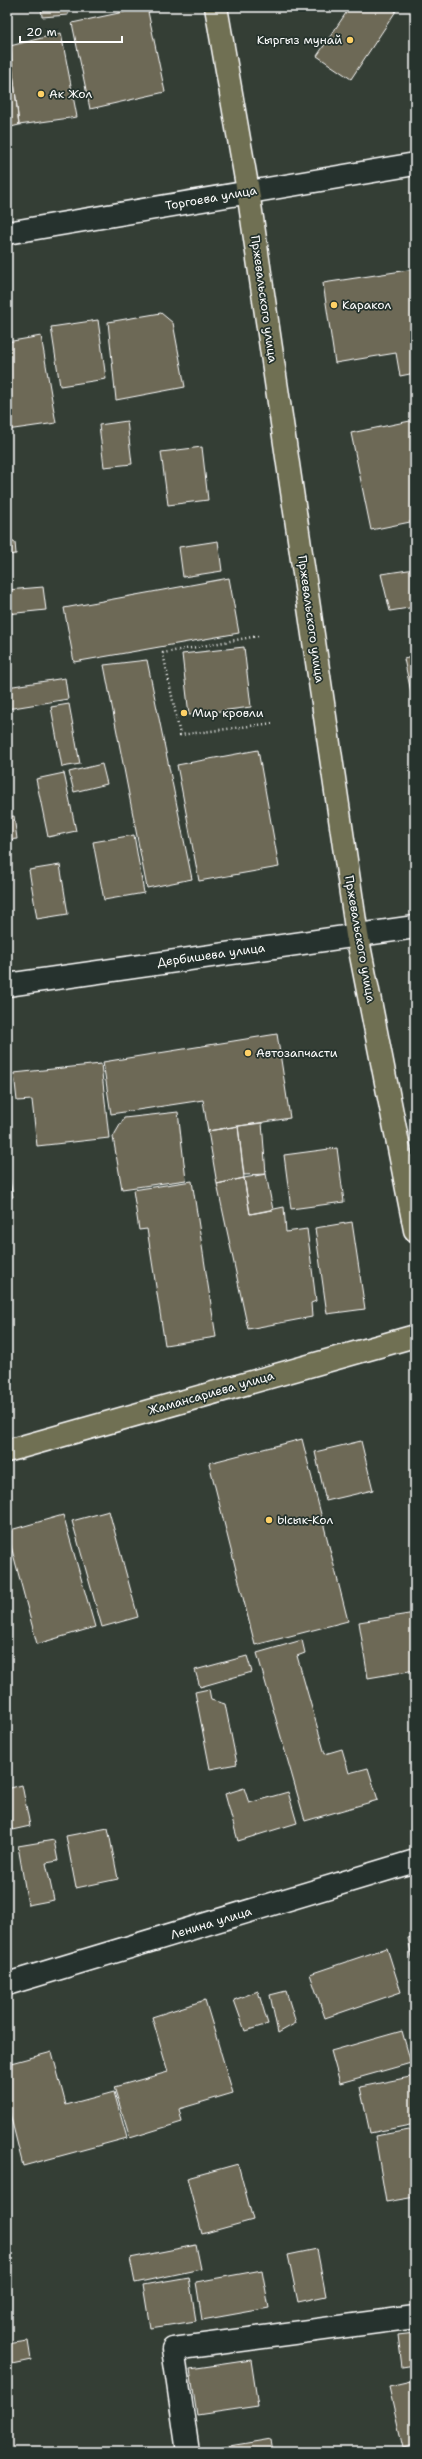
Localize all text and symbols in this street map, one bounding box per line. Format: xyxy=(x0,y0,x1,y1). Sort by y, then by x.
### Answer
scale bar xyxy=(20,18,122,44)
text: 20 m xyxy=(26,24,57,40)
place label: Кыргыз мунай xyxy=(257,32,342,48)
marker: Кыргыз мунай xyxy=(345,35,355,45)
place label: Ак Жол xyxy=(49,86,93,102)
marker: Ак Жол xyxy=(36,89,46,99)
street label: Торгоева улица xyxy=(164,182,259,214)
street label: Пржевальского улица xyxy=(247,234,281,364)
place label: Каракол xyxy=(342,297,391,313)
marker: Каракол xyxy=(329,300,339,310)
street label: Пржевальского улица xyxy=(294,554,328,684)
place label: Мир кровли xyxy=(192,705,264,721)
marker: Мир кровли xyxy=(179,708,189,718)
street label: Пржевальского улица xyxy=(341,874,379,1004)
street label: Дербишева улица xyxy=(156,939,266,970)
place label: Автозапчасти xyxy=(256,1045,338,1061)
marker: Автозапчасти xyxy=(243,1048,253,1058)
street label: Жамансариева улица xyxy=(146,1367,276,1419)
place label: Ысык-Кол xyxy=(277,1512,333,1528)
marker: Ысык-Кол xyxy=(264,1515,274,1525)
street label: Ленина улица xyxy=(168,1903,254,1943)

